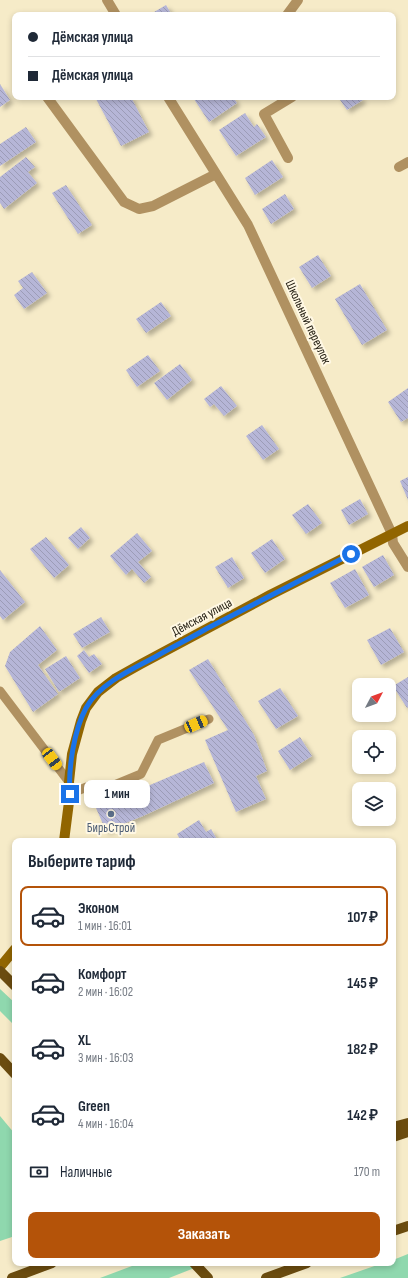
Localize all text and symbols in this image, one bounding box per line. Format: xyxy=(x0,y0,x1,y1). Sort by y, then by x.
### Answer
text: Дёмская улица xyxy=(52,28,133,47)
text: Дёмская улица xyxy=(52,66,133,85)
street label: Школьный переулок xyxy=(282,278,334,367)
route start xyxy=(342,545,360,563)
street label: Дёмская улица xyxy=(169,594,235,640)
north arrow xyxy=(352,678,396,722)
map controls xyxy=(352,678,396,826)
car xyxy=(183,714,209,734)
button: locate xyxy=(352,730,396,774)
car xyxy=(40,746,64,772)
callout: 1 мин xyxy=(84,780,150,808)
button: layers xyxy=(352,782,396,826)
route end xyxy=(61,785,79,803)
text: 1 мин xyxy=(104,786,130,802)
marker: БирьСтрой xyxy=(106,809,116,819)
place label: БирьСтрой xyxy=(87,820,135,836)
text: Выберите тариф xyxy=(28,851,136,872)
icon: car xyxy=(30,898,66,934)
text: Эконом xyxy=(78,899,119,918)
text: 107 ₽ xyxy=(347,908,378,927)
text: 1 мин · 16:01 xyxy=(78,918,132,934)
icon: car xyxy=(30,964,66,1000)
text: Комфорт xyxy=(78,965,127,984)
text: 145 ₽ xyxy=(347,974,378,993)
text: 2 мин · 16:02 xyxy=(78,984,133,1000)
icon: car xyxy=(30,1030,66,1066)
text: XL xyxy=(78,1031,91,1050)
text: 182 ₽ xyxy=(347,1040,378,1059)
text: 3 мин · 16:03 xyxy=(78,1050,133,1066)
icon: car xyxy=(30,1096,66,1132)
text: Green xyxy=(78,1097,110,1116)
text: 142 ₽ xyxy=(347,1106,378,1125)
text: 4 мин · 16:04 xyxy=(78,1116,133,1132)
icon: cash xyxy=(28,1161,50,1183)
text: Наличные xyxy=(60,1163,112,1182)
text: 170 m xyxy=(354,1164,380,1180)
button: Заказать xyxy=(28,1212,380,1258)

